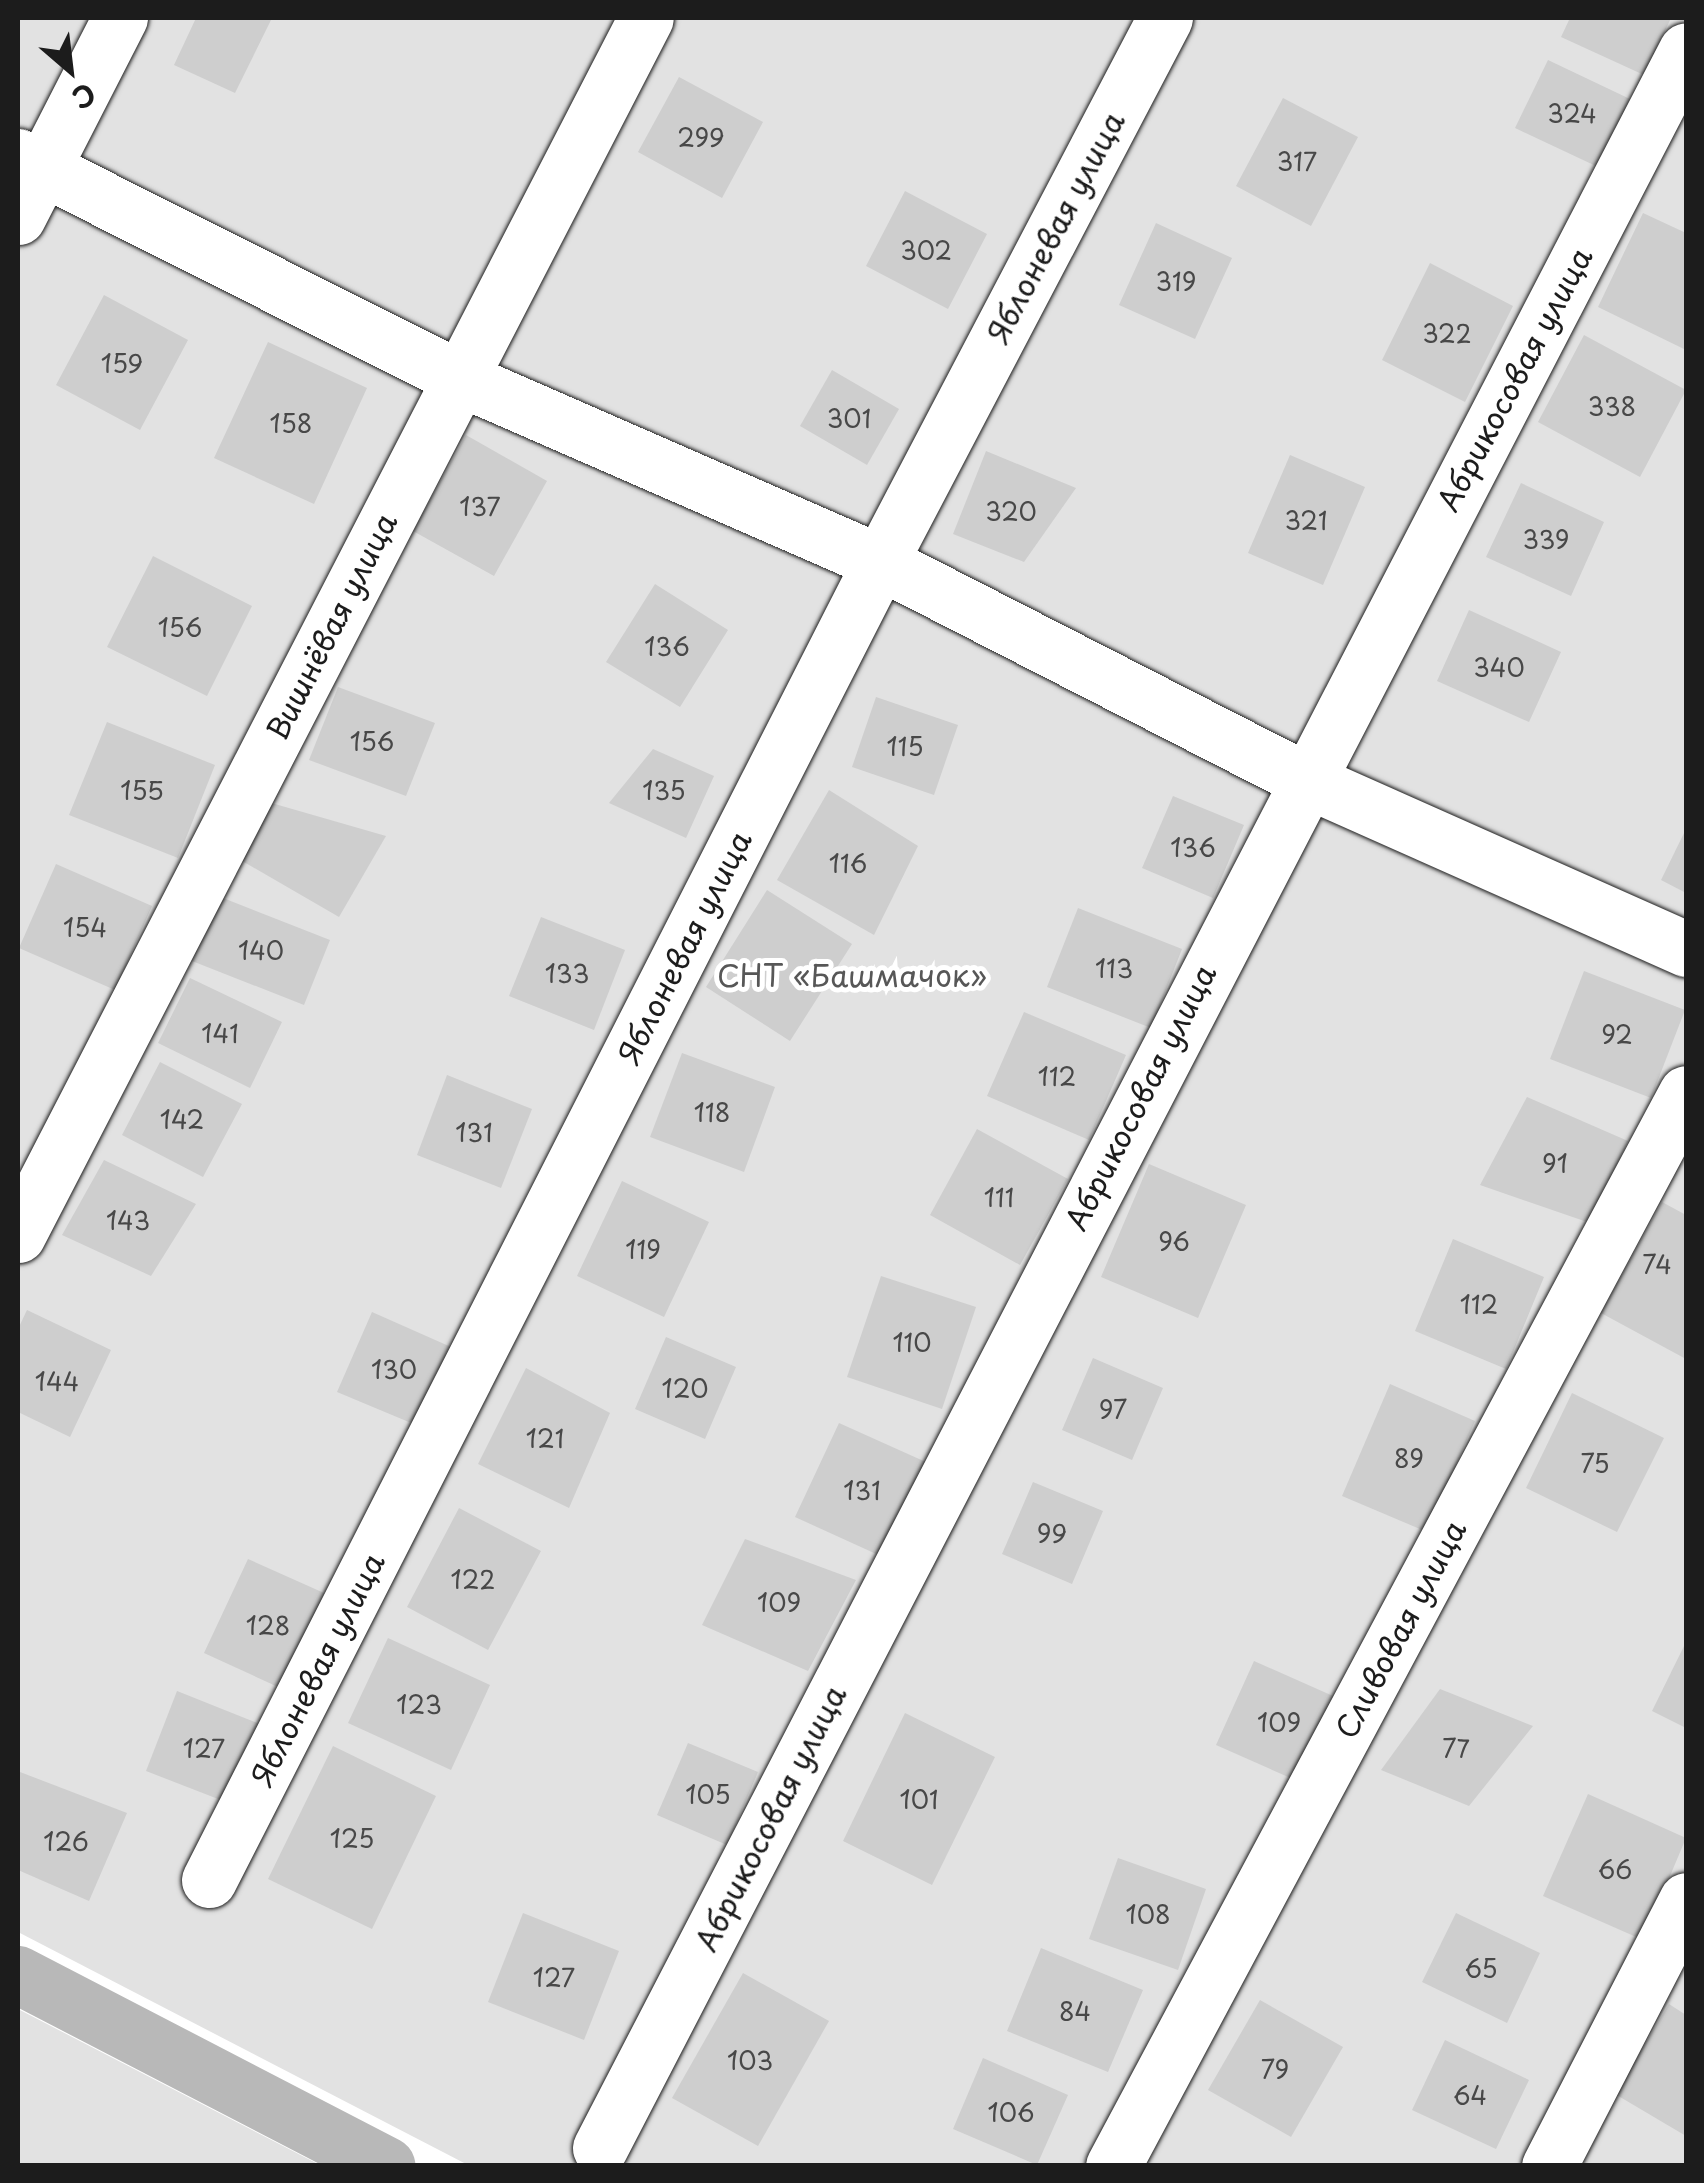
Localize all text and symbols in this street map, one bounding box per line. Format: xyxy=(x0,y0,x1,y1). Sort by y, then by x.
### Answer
north arrow xyxy=(20,20,120,120)
text: С xyxy=(65,73,104,121)
house number: 324 xyxy=(1547,98,1597,128)
street label: Яблоневая улица xyxy=(979,105,1131,349)
house number: 299 xyxy=(677,122,725,152)
house number: 317 xyxy=(1277,146,1317,176)
house number: 302 xyxy=(900,235,952,265)
street label: Абрикосовая улица xyxy=(1429,241,1599,517)
house number: 319 xyxy=(1156,266,1196,296)
house number: 322 xyxy=(1422,318,1472,348)
house number: 159 xyxy=(101,348,143,378)
house number: 338 xyxy=(1588,391,1636,421)
house number: 301 xyxy=(827,403,871,433)
house number: 158 xyxy=(270,408,312,438)
house number: 137 xyxy=(459,491,501,521)
house number: 320 xyxy=(985,496,1037,526)
house number: 321 xyxy=(1284,505,1328,535)
street label: Вишнёвая улица xyxy=(258,506,404,746)
house number: 339 xyxy=(1523,524,1569,554)
house number: 156 xyxy=(158,612,202,642)
house number: 136 xyxy=(644,631,690,661)
house number: 340 xyxy=(1473,652,1525,682)
house number: 156 xyxy=(350,726,394,756)
house number: 115 xyxy=(886,731,924,761)
house number: 155 xyxy=(120,775,164,805)
house number: 135 xyxy=(642,775,686,805)
street label: Яблоневая улица xyxy=(610,824,758,1070)
house number: 136 xyxy=(1170,832,1216,862)
house number: 116 xyxy=(829,848,867,878)
house number: 154 xyxy=(63,912,107,942)
house number: 140 xyxy=(238,935,284,965)
house number: 113 xyxy=(1095,953,1133,983)
park label: СНТ «Башмачок» xyxy=(717,957,987,993)
house number: 133 xyxy=(545,958,589,988)
street label: Абрикосовая улица xyxy=(1057,958,1223,1236)
house number: 141 xyxy=(201,1018,239,1048)
house number: 92 xyxy=(1601,1019,1633,1049)
house number: 112 xyxy=(1038,1061,1076,1091)
house number: 118 xyxy=(694,1097,730,1127)
house number: 142 xyxy=(160,1104,204,1134)
house number: 131 xyxy=(455,1117,493,1147)
house number: 91 xyxy=(1542,1148,1568,1178)
house number: 111 xyxy=(984,1182,1014,1212)
house number: 143 xyxy=(106,1205,150,1235)
house number: 96 xyxy=(1158,1226,1190,1256)
house number: 119 xyxy=(625,1234,661,1264)
house number: 74 xyxy=(1642,1249,1672,1279)
house number: 112 xyxy=(1460,1289,1498,1319)
house number: 110 xyxy=(892,1327,932,1357)
house number: 130 xyxy=(371,1354,417,1384)
house number: 144 xyxy=(35,1366,79,1396)
house number: 120 xyxy=(662,1373,708,1403)
house number: 97 xyxy=(1099,1394,1127,1424)
house number: 121 xyxy=(526,1423,564,1453)
house number: 89 xyxy=(1394,1443,1424,1473)
house number: 75 xyxy=(1580,1448,1610,1478)
house number: 131 xyxy=(843,1475,881,1505)
street label: Сливовая улица xyxy=(1327,1513,1473,1745)
house number: 99 xyxy=(1037,1518,1067,1548)
street label: Яблоневая улица xyxy=(243,1546,391,1792)
house number: 122 xyxy=(451,1564,495,1594)
house number: 109 xyxy=(757,1587,801,1617)
house number: 128 xyxy=(246,1610,290,1640)
street label: Абрикосовая улица xyxy=(687,1679,853,1957)
house number: 123 xyxy=(396,1689,442,1719)
house number: 109 xyxy=(1257,1707,1301,1737)
house number: 127 xyxy=(183,1733,225,1763)
house number: 77 xyxy=(1442,1733,1470,1763)
house number: 105 xyxy=(685,1779,731,1809)
house number: 101 xyxy=(900,1784,938,1814)
house number: 125 xyxy=(330,1823,374,1853)
house number: 126 xyxy=(43,1826,89,1856)
house number: 66 xyxy=(1598,1854,1632,1884)
house number: 108 xyxy=(1125,1899,1171,1929)
house number: 65 xyxy=(1464,1953,1498,1983)
house number: 127 xyxy=(533,1962,575,1992)
house number: 84 xyxy=(1059,1996,1091,2026)
house number: 103 xyxy=(727,2045,773,2075)
house number: 79 xyxy=(1261,2054,1289,2084)
house number: 64 xyxy=(1453,2080,1487,2110)
house number: 106 xyxy=(987,2097,1035,2127)

